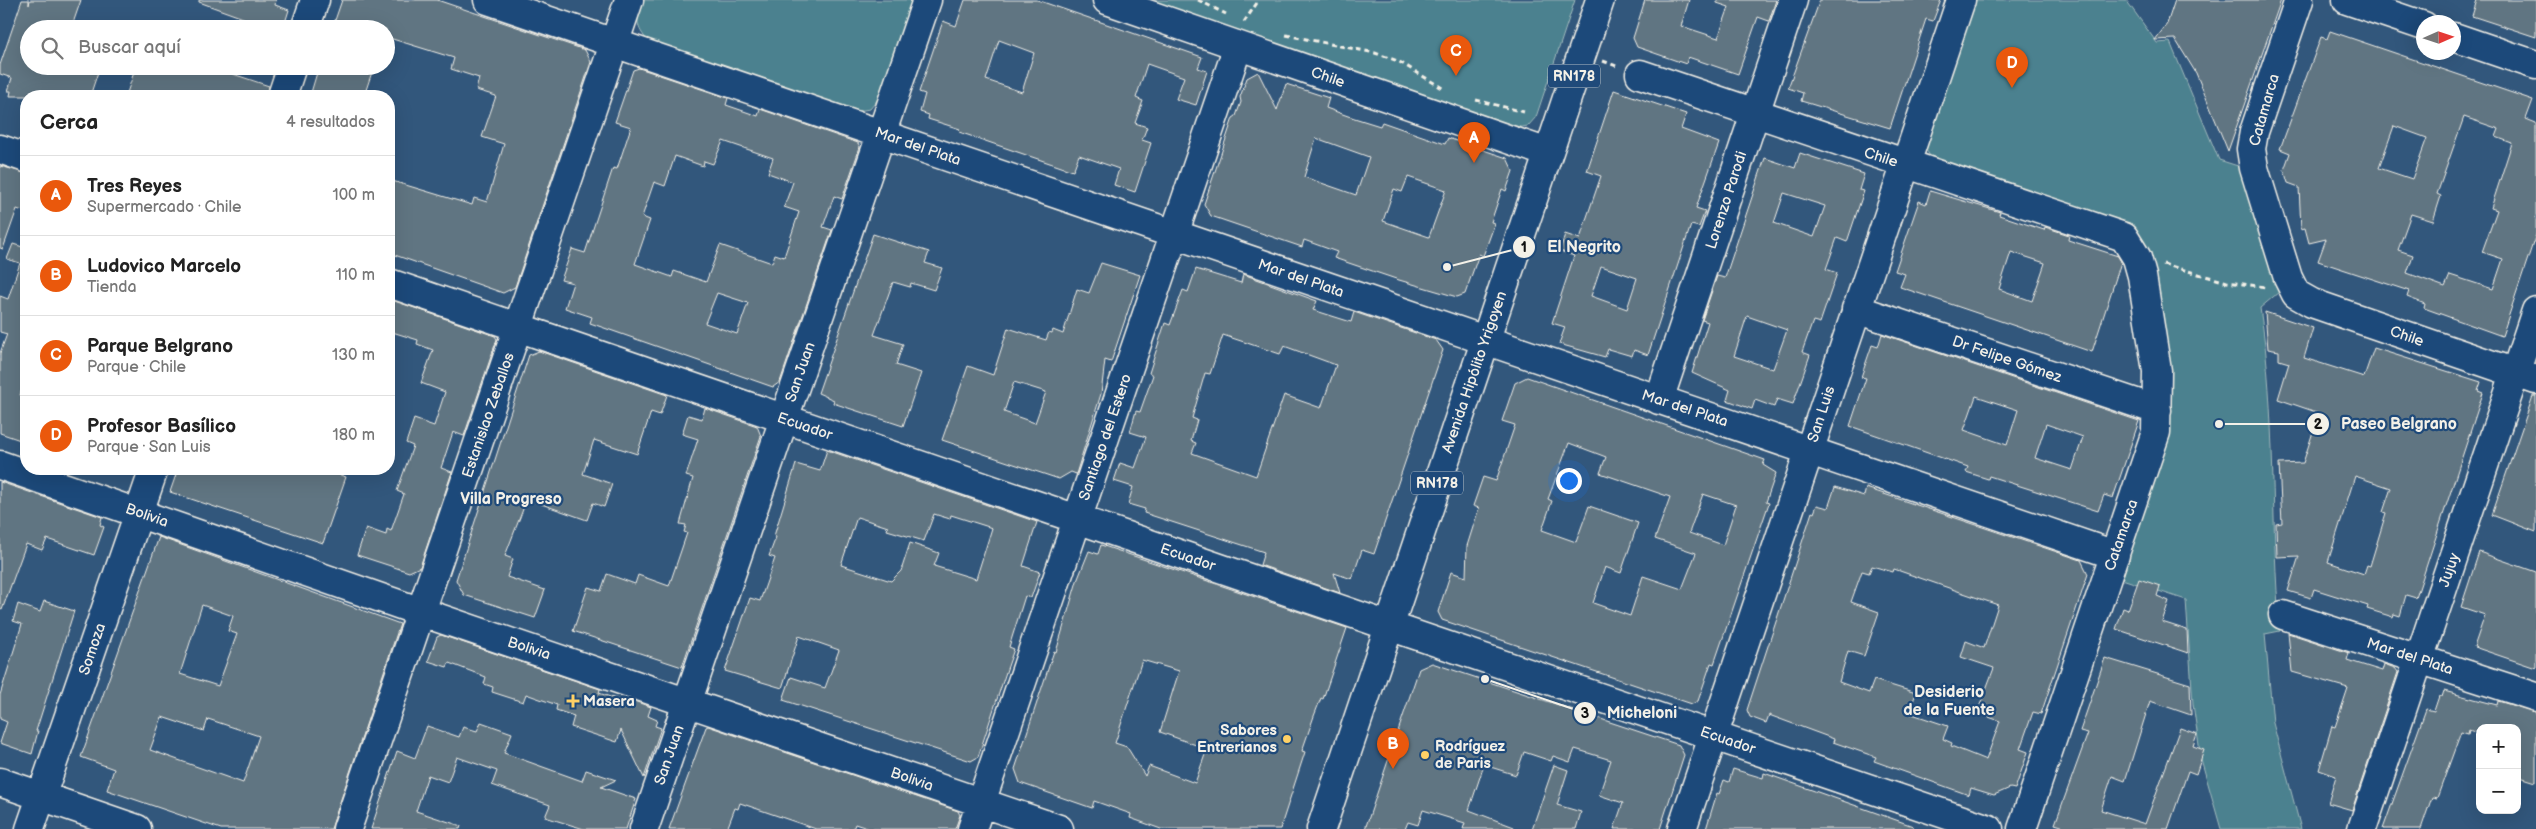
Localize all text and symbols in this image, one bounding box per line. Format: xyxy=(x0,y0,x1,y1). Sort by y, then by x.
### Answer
north arrow xyxy=(2416,15,2461,60)
search box xyxy=(20,20,395,75)
icon: search xyxy=(38,34,66,62)
pin: C xyxy=(1440,35,1472,76)
text: Buscar aquí xyxy=(78,36,181,59)
pin: D xyxy=(1996,47,2028,88)
street label: Chile xyxy=(1308,63,1347,92)
road number: RN178 xyxy=(1548,64,1600,88)
street label: Catamarca xyxy=(2245,72,2284,148)
text: Cerca xyxy=(40,110,98,135)
text: 4 resultados xyxy=(286,113,375,132)
pin: A xyxy=(1458,122,1490,163)
street label: Mar del Plata xyxy=(872,123,963,170)
street label: Chile xyxy=(1861,143,1900,172)
street label: Lorenzo Parodi xyxy=(1702,149,1751,251)
text: Tres Reyes xyxy=(87,175,182,198)
text: A xyxy=(51,186,61,205)
text: 100 m xyxy=(332,186,375,205)
text: Supermercado · Chile xyxy=(87,198,241,217)
callout: El Negrito xyxy=(1512,231,1631,262)
text: 1 xyxy=(1521,238,1527,257)
text: El Negrito xyxy=(1547,238,1621,257)
text: Ludovico Marcelo xyxy=(87,255,241,278)
street label: Mar del Plata xyxy=(1255,255,1346,302)
text: B xyxy=(50,266,62,285)
text: 110 m xyxy=(336,266,375,285)
text: Tienda xyxy=(87,278,136,297)
street label: Avenida Hipólito Yrigoyen xyxy=(1438,289,1511,456)
street label: Chile xyxy=(2387,322,2426,351)
street label: Dr Felipe Gómez xyxy=(1950,332,2065,387)
text: Parque Belgrano xyxy=(87,335,233,358)
street label: San Juan xyxy=(781,340,820,405)
text: C xyxy=(50,346,62,365)
text: 130 m xyxy=(332,346,375,365)
street label: Estanislao Zeballos xyxy=(458,350,519,480)
text: Parque · Chile xyxy=(87,358,186,377)
street label: Santiago del Estero xyxy=(1075,371,1136,503)
street label: San Luis xyxy=(1803,383,1840,445)
street label: Mar del Plata xyxy=(1639,386,1730,431)
street label: Ecuador xyxy=(775,408,836,445)
callout: Paseo Belgrano xyxy=(2306,408,2467,439)
text: Profesor Basílico xyxy=(87,415,236,438)
text: 2 xyxy=(2314,415,2323,434)
text: Paseo Belgrano xyxy=(2341,415,2457,434)
text: D xyxy=(50,426,62,445)
text: 180 m xyxy=(333,426,375,445)
text: Parque · San Luis xyxy=(87,438,211,457)
your location xyxy=(1556,468,1582,494)
road number: RN178 xyxy=(1411,472,1463,494)
district label: Villa Progreso xyxy=(460,490,562,509)
street label: Catamarca xyxy=(2100,497,2143,573)
street label: Bolivia xyxy=(123,499,171,532)
street label: Ecuador xyxy=(1158,539,1219,576)
street label: Jujuy xyxy=(2435,550,2464,590)
street label: Somoza xyxy=(75,621,110,678)
street label: Bolivia xyxy=(505,633,553,664)
street label: Mar del Plata xyxy=(2364,634,2455,679)
district label: Desiderio de la Fuente xyxy=(1903,683,1995,720)
place label: Masera xyxy=(583,692,635,711)
marker: Masera xyxy=(567,695,579,707)
callout: Micheloni xyxy=(1572,697,1688,728)
text: 3 xyxy=(1581,704,1590,723)
text: Micheloni xyxy=(1607,704,1677,723)
place label: Sabores Entrerianos xyxy=(1197,721,1277,757)
street label: Ecuador xyxy=(1698,722,1759,759)
street label: San Juan xyxy=(650,723,689,788)
map controls xyxy=(2476,724,2521,814)
button: + xyxy=(2476,724,2521,769)
pin: B xyxy=(1377,728,1409,769)
marker: Sabores Entrerianos xyxy=(1281,733,1293,745)
place label: Rodríguez de Paris xyxy=(1435,737,1506,773)
marker: Rodríguez de Paris xyxy=(1419,749,1431,761)
street label: Bolivia xyxy=(888,763,936,796)
button: − xyxy=(2476,769,2521,814)

